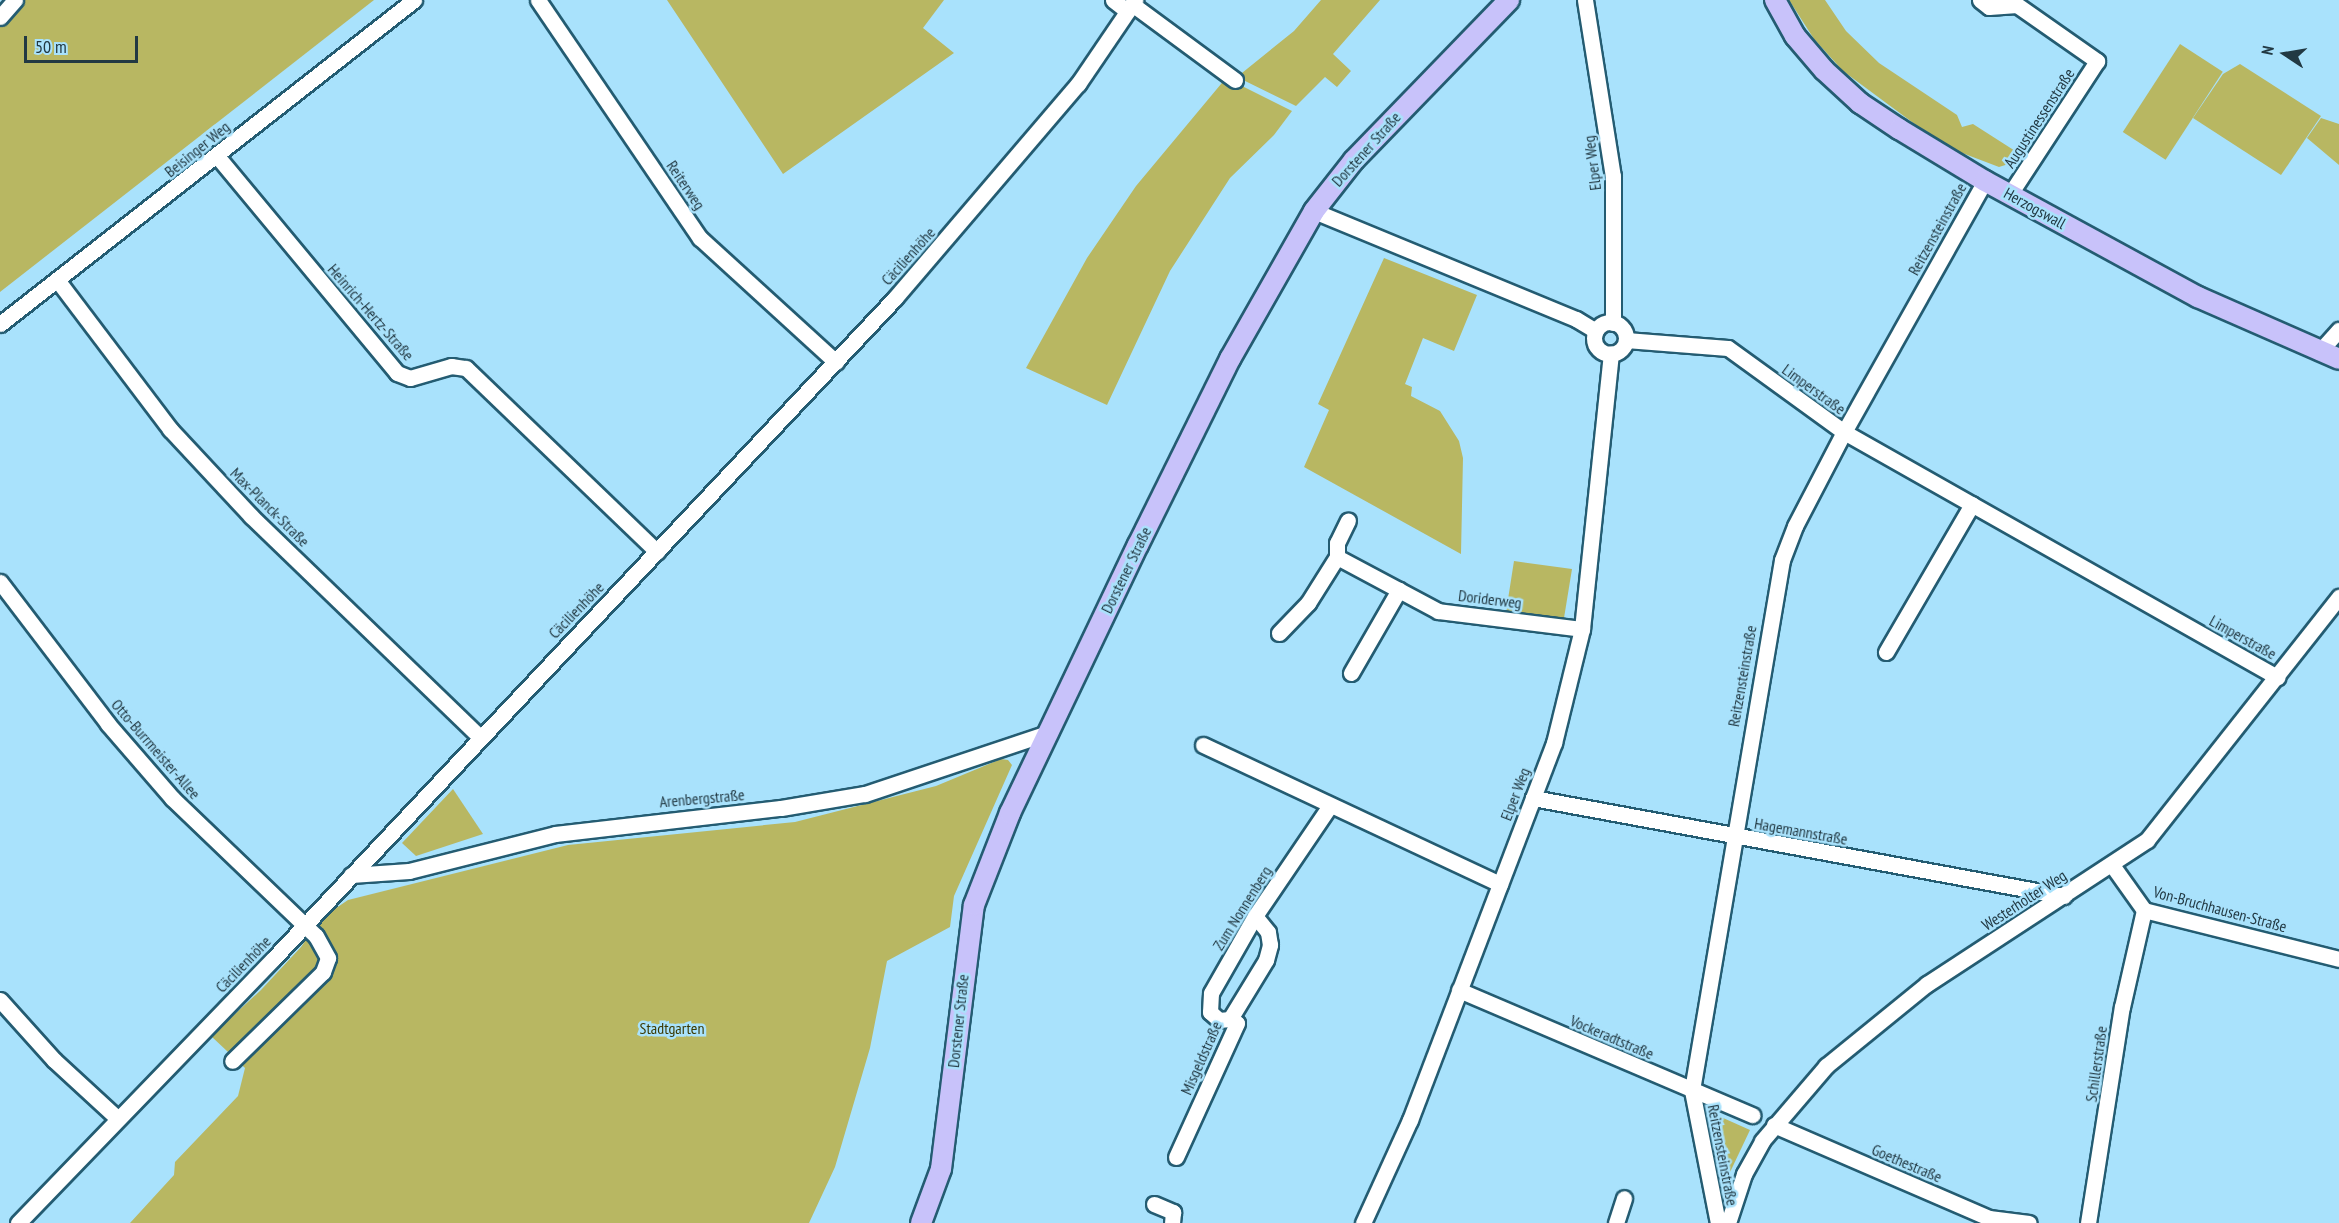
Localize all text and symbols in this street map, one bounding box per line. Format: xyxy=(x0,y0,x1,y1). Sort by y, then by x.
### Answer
scale bar xyxy=(27,24,141,62)
north arrow xyxy=(2255,24,2315,84)
text: 50 m xyxy=(35,35,67,58)
text: N xyxy=(2257,44,2278,57)
street label: Augustinessenstraße xyxy=(2000,65,2078,171)
street label: Dorstener Straße xyxy=(1327,108,1405,190)
street label: Beisinger Weg xyxy=(161,117,233,181)
street label: Elper Weg xyxy=(1579,134,1605,192)
street label: Reiterweg xyxy=(663,157,709,213)
street label: Reitzensteinstraße xyxy=(1904,180,1970,278)
street label: Herzogswall xyxy=(2001,183,2069,233)
street label: Cäcilienhöhe xyxy=(877,223,939,289)
street label: Heinrich-Hertz-Straße xyxy=(324,260,418,364)
street label: Limperstraße xyxy=(1779,360,1849,418)
street label: Max-Planck-Straße xyxy=(226,463,314,551)
street label: Dorstener Straße xyxy=(1097,524,1155,616)
street label: Cäcilienhöhe xyxy=(544,578,608,642)
street label: Doriderweg xyxy=(1457,586,1523,612)
street label: Limperstraße xyxy=(2206,611,2280,663)
street label: Reitzensteinstraße xyxy=(1724,624,1760,728)
street label: Otto-Burrmeister-Allee xyxy=(107,695,205,803)
street label: Elper Weg xyxy=(1496,765,1534,823)
street label: Arenbergstraße xyxy=(659,785,745,811)
street label: Hagemannstraße xyxy=(1753,813,1849,849)
street label: Zum Nonnenberg xyxy=(1209,862,1275,954)
street label: Westerholter Weg xyxy=(1978,865,2070,935)
street label: Von-Bruchhausen-Straße xyxy=(2151,882,2289,936)
street label: Cäcilienhöhe xyxy=(211,932,275,996)
street label: Dorstener Straße xyxy=(944,973,972,1069)
street label: Vockeradtstraße xyxy=(1567,1011,1657,1063)
park label: Stadtgarten xyxy=(640,1018,704,1038)
street label: Misgeldstraße xyxy=(1176,1018,1226,1098)
street label: Schillerstraße xyxy=(2081,1025,2111,1103)
street label: Reitzensteinstraße xyxy=(1704,1103,1742,1207)
street label: Goethestraße xyxy=(1869,1140,1945,1186)

